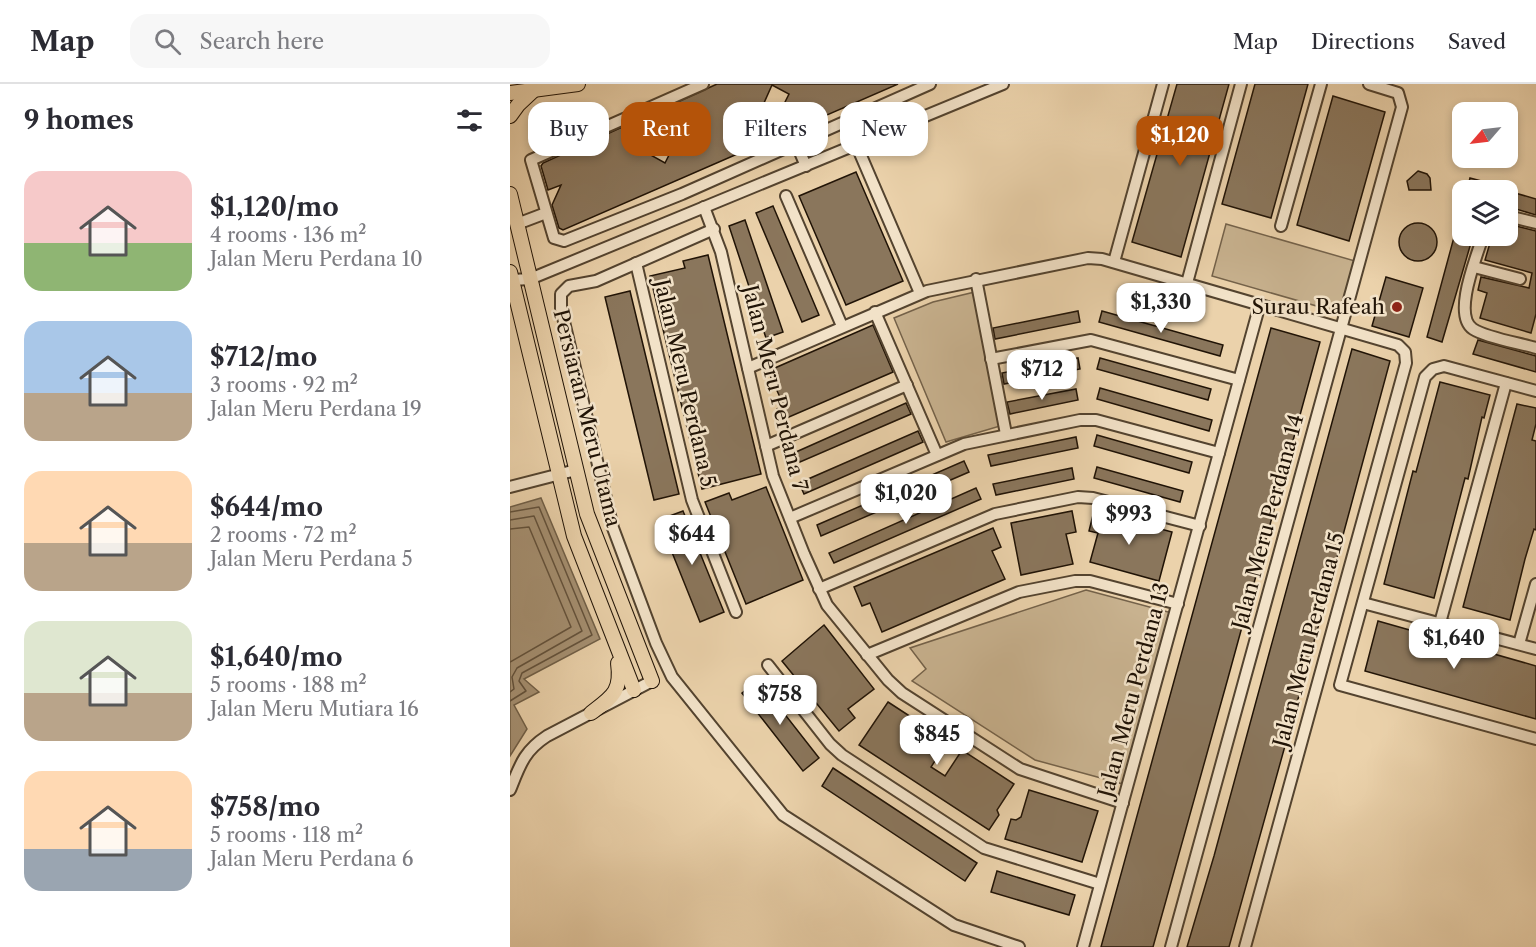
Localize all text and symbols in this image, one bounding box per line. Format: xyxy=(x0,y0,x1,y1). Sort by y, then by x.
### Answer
search box xyxy=(130,14,550,68)
text: Map xyxy=(30,24,94,58)
icon: search xyxy=(151,25,184,58)
text: Search here xyxy=(199,28,324,55)
text: Map xyxy=(1233,29,1278,54)
text: Directions xyxy=(1311,29,1415,54)
text: Saved xyxy=(1448,29,1506,54)
chip: Buy xyxy=(528,102,609,156)
chip: Rent xyxy=(621,102,711,156)
chip: Filters xyxy=(723,102,828,156)
chip: New xyxy=(840,102,928,156)
north arrow xyxy=(1452,102,1518,168)
map controls xyxy=(1452,102,1518,246)
text: 9 homes xyxy=(24,104,134,136)
icon: filters xyxy=(453,104,486,137)
pin: $1,120 xyxy=(1131,116,1229,167)
text: $1,120 xyxy=(1150,123,1210,147)
button: layers xyxy=(1452,180,1518,246)
text: $1,120/mo xyxy=(210,191,339,223)
icon: home xyxy=(72,195,144,267)
text: 4 rooms · 136 m² xyxy=(210,223,366,247)
text: Jalan Meru Perdana 10 xyxy=(210,247,423,271)
street label: Jalan Meru Perdana 5 xyxy=(649,274,722,489)
street label: Jalan Meru Perdana 7 xyxy=(737,279,813,494)
pin: $1,330 xyxy=(1112,283,1210,334)
text: $1,330 xyxy=(1130,290,1192,314)
place label: Surau Rafeah xyxy=(1251,294,1385,319)
marker: Surau Rafeah xyxy=(1390,300,1404,314)
street label: Persiaran Meru Utama xyxy=(548,306,627,530)
text: $712/mo xyxy=(210,341,317,373)
icon: home xyxy=(72,345,144,417)
pin: $712 xyxy=(1006,350,1078,401)
text: $712 xyxy=(1021,357,1063,381)
text: 3 rooms · 92 m² xyxy=(210,373,358,397)
text: Jalan Meru Perdana 19 xyxy=(210,397,422,421)
street label: Jalan Meru Perdana 14 xyxy=(1226,411,1308,635)
pin: $1,020 xyxy=(857,474,955,525)
text: $1,020 xyxy=(875,481,937,505)
text: $644/mo xyxy=(210,491,323,523)
icon: home xyxy=(72,495,144,567)
pin: $993 xyxy=(1093,495,1165,546)
text: $993 xyxy=(1106,502,1152,526)
pin: $644 xyxy=(656,515,728,566)
text: $644 xyxy=(669,522,715,546)
text: 2 rooms · 72 m² xyxy=(210,523,357,547)
street label: Jalan Meru Perdana 15 xyxy=(1267,530,1349,753)
text: Jalan Meru Perdana 5 xyxy=(210,547,413,571)
street label: Jalan Meru Perdana 13 xyxy=(1092,580,1174,803)
pin: $1,640 xyxy=(1405,619,1503,670)
text: $1,640 xyxy=(1423,626,1485,650)
text: $1,640/mo xyxy=(210,641,343,673)
icon: home xyxy=(72,645,144,717)
text: 5 rooms · 188 m² xyxy=(210,673,367,697)
pin: $758 xyxy=(744,675,816,726)
text: $758 xyxy=(758,682,802,706)
text: Jalan Meru Mutiara 16 xyxy=(210,697,419,721)
pin: $845 xyxy=(901,715,973,766)
text: $845 xyxy=(914,722,960,746)
text: $758/mo xyxy=(210,791,320,823)
icon: home xyxy=(72,795,144,867)
text: 5 rooms · 118 m² xyxy=(210,823,363,847)
text: Jalan Meru Perdana 6 xyxy=(210,847,413,871)

